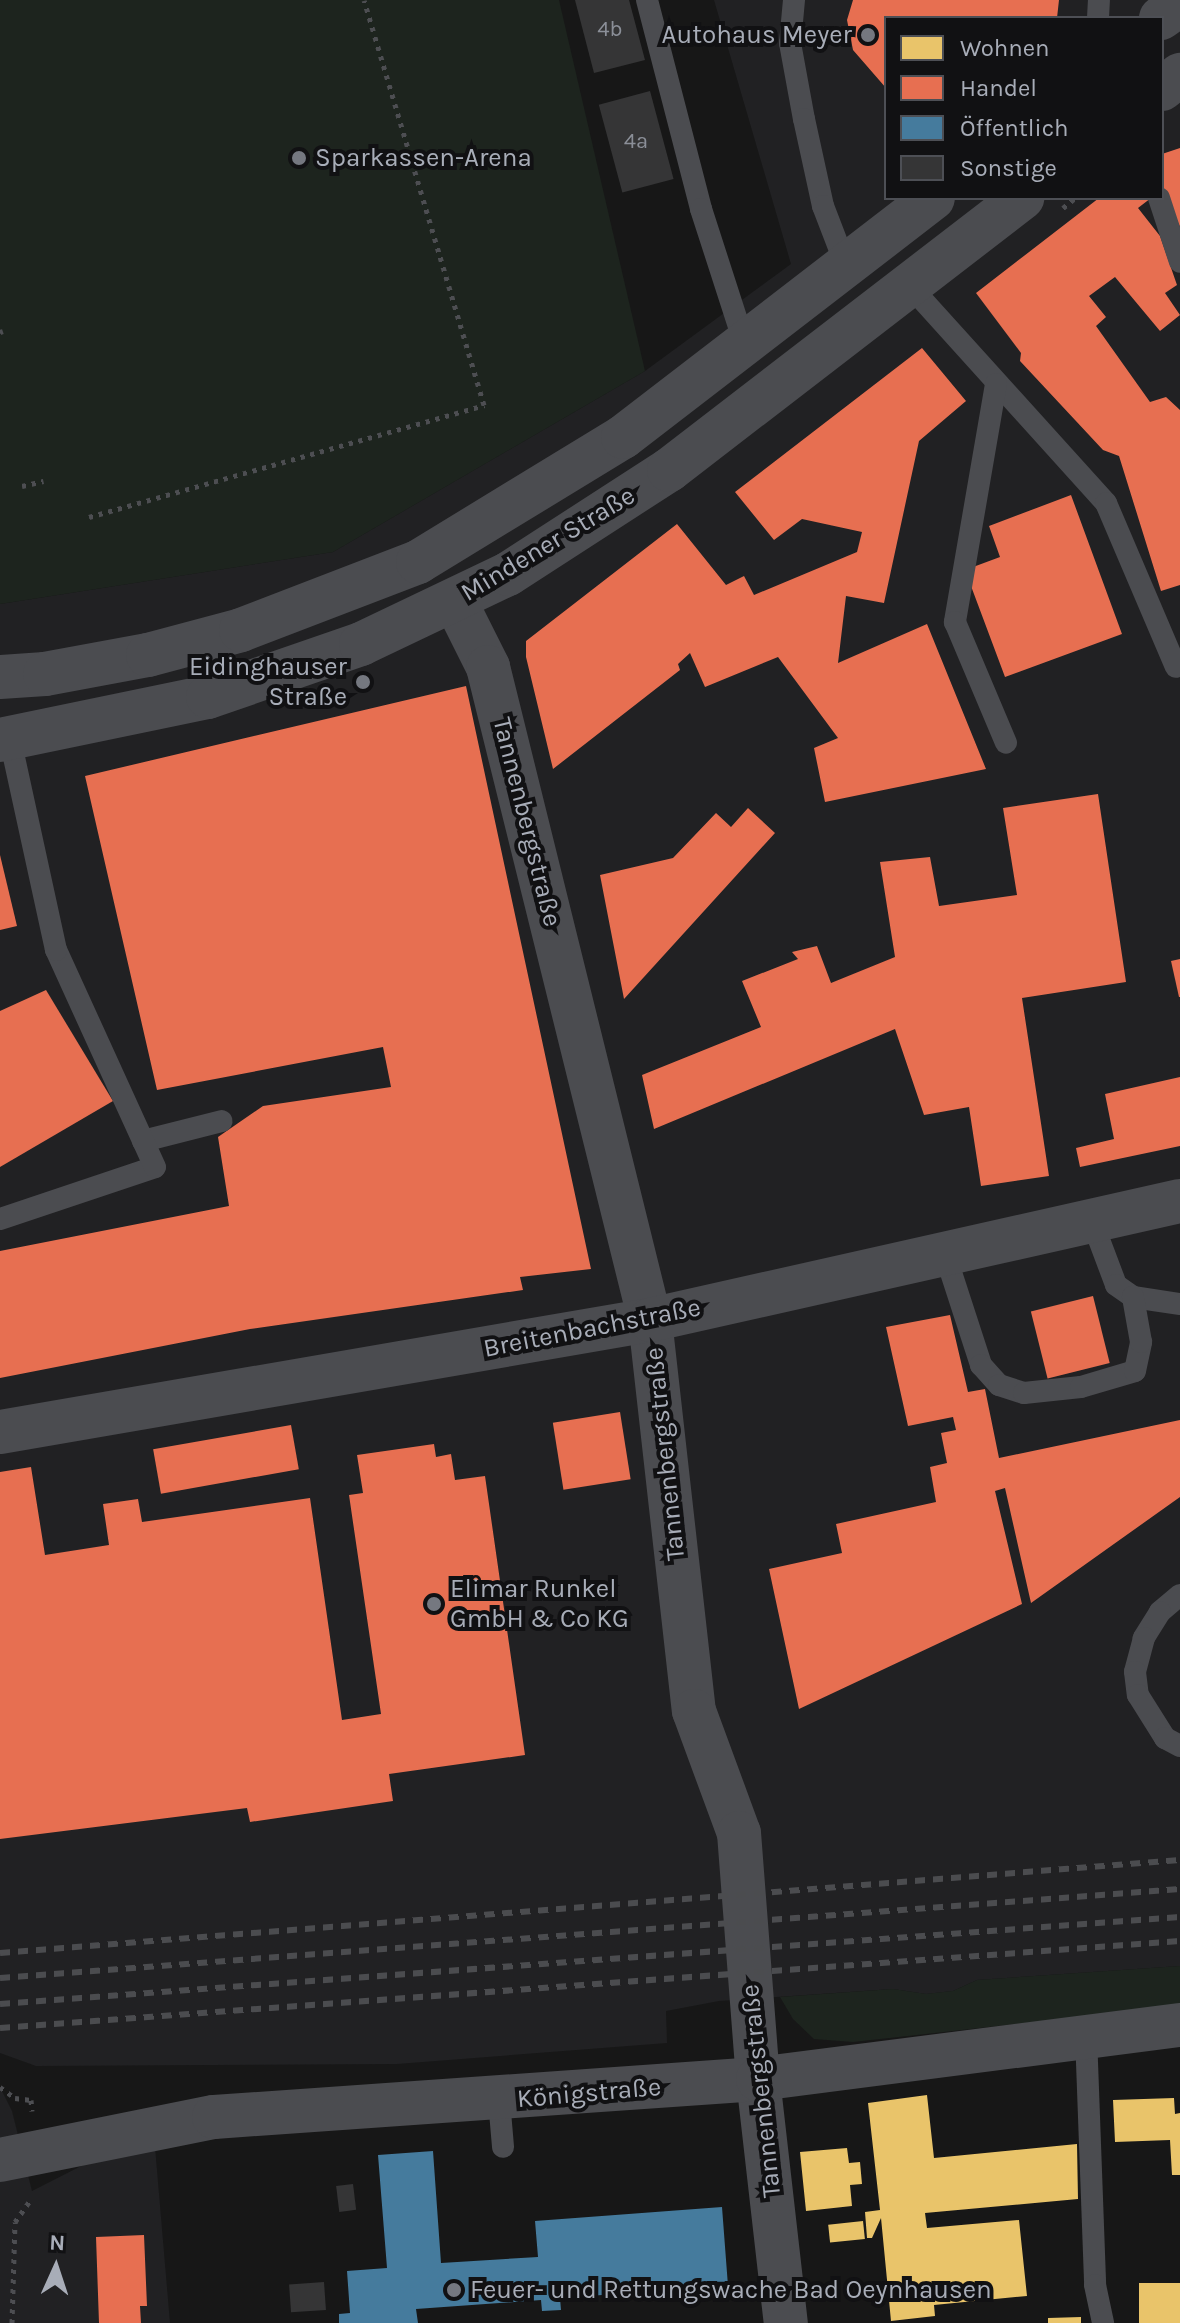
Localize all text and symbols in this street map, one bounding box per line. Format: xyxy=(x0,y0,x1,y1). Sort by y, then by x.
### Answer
legend xyxy=(884,16,1164,200)
house number: 4b xyxy=(597,17,623,43)
place label: Autohaus Meyer xyxy=(662,19,852,51)
marker: Autohaus Meyer xyxy=(859,26,877,44)
text: Wohnen xyxy=(960,34,1050,62)
text: Handel xyxy=(960,74,1037,102)
text: Öffentlich xyxy=(960,114,1069,142)
house number: 4a xyxy=(624,129,648,155)
place label: Sparkassen-Arena xyxy=(315,142,532,174)
marker: Sparkassen-Arena xyxy=(290,149,308,167)
text: Sonstige xyxy=(960,154,1057,182)
street label: Mindener Straße xyxy=(455,480,641,608)
place label: Eidinghauser Straße xyxy=(189,651,347,712)
marker: Eidinghauser Straße xyxy=(354,673,372,691)
street label: Tannenbergstraße xyxy=(486,714,568,930)
street label: Breitenbachstraße xyxy=(481,1292,703,1364)
street label: Tannenbergstraße xyxy=(638,1346,692,1562)
place label: Elimar Runkel GmbH & Co KG xyxy=(450,1573,629,1634)
marker: Elimar Runkel GmbH & Co KG xyxy=(425,1595,443,1613)
street label: Tannenbergstraße xyxy=(734,1983,788,2199)
street label: Königstraße xyxy=(516,2071,662,2115)
north arrow xyxy=(16,2227,96,2307)
text: N xyxy=(49,2230,66,2256)
place label: Feuer- und Rettungswache Bad Oeynhausen xyxy=(470,2274,992,2306)
marker: Feuer- und Rettungswache Bad Oeynhausen xyxy=(445,2281,463,2299)

